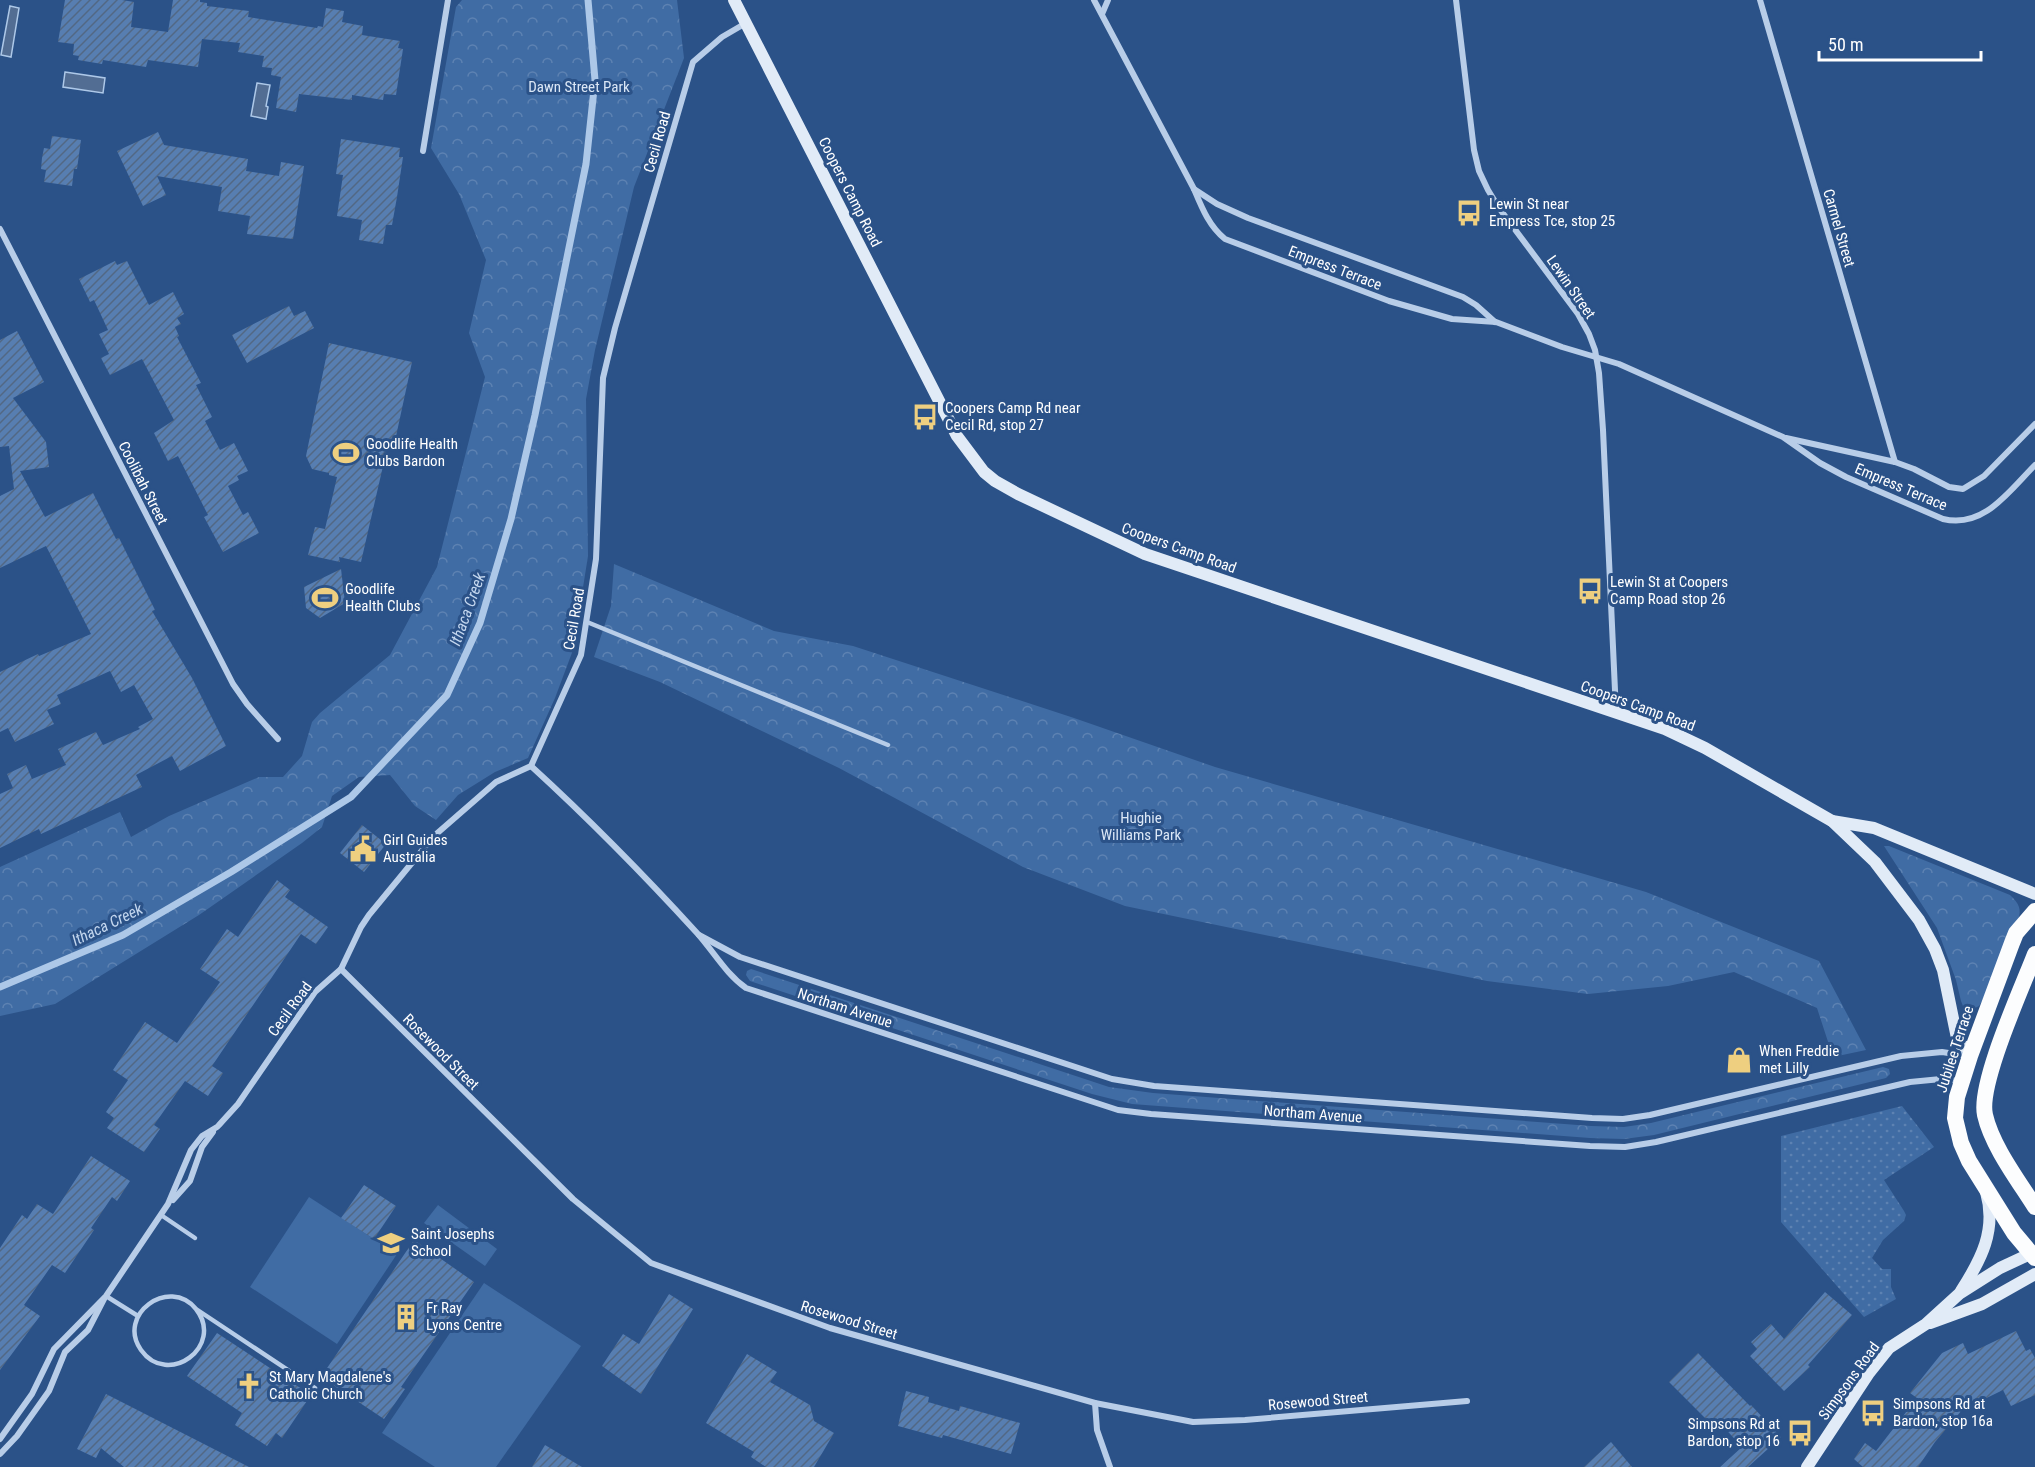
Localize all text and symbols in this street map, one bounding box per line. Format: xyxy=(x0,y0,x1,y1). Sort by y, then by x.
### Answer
scale bar xyxy=(1819,24,1981,62)
text: 50 m xyxy=(1828,34,1863,55)
park label: Dawn Street Park xyxy=(528,78,630,96)
street label: Cecil Road xyxy=(640,109,674,175)
street label: Coopers Camp Road xyxy=(815,134,885,250)
street label: Carmel Street xyxy=(1819,187,1859,269)
place label: Lewin St near Empress Tce, stop 25 xyxy=(1489,195,1615,230)
bus stop icon: Lewin St near Empress Tce, stop 25 xyxy=(1454,198,1484,228)
street label: Empress Terrace xyxy=(1286,242,1384,294)
street label: Lewin Street xyxy=(1543,252,1599,322)
place label: Coopers Camp Rd near Cecil Rd, stop 27 xyxy=(945,399,1081,434)
bus stop icon: Coopers Camp Rd near Cecil Rd, stop 27 xyxy=(910,402,940,432)
place label: Goodlife Health Clubs Bardon xyxy=(366,435,458,470)
street label: Coolibah Street xyxy=(114,438,172,528)
sports icon: Goodlife Health Clubs Bardon xyxy=(331,438,361,468)
street label: Empress Terrace xyxy=(1852,459,1950,515)
street label: Coopers Camp Road xyxy=(1119,519,1239,577)
water label: Ithaca Creek xyxy=(445,569,490,648)
place label: Lewin St at Coopers Camp Road stop 26 xyxy=(1610,573,1728,608)
bus stop icon: Lewin St at Coopers Camp Road stop 26 xyxy=(1575,576,1605,606)
place label: Goodlife Health Clubs xyxy=(345,580,421,615)
sports icon: Goodlife Health Clubs xyxy=(310,583,340,613)
street label: Cecil Road xyxy=(560,586,588,652)
street label: Coopers Camp Road xyxy=(1578,677,1698,735)
park label: Hughie Williams Park xyxy=(1101,809,1182,844)
place label: Girl Guides Australia xyxy=(383,831,448,866)
public building icon: Girl Guides Australia xyxy=(348,834,378,864)
water label: Ithaca Creek xyxy=(69,899,147,950)
street label: Cecil Road xyxy=(264,978,316,1040)
street label: Northam Avenue xyxy=(795,984,895,1032)
street label: Jubilee Terrace xyxy=(1933,1003,1977,1095)
street label: Rosewood Street xyxy=(399,1010,483,1094)
place label: When Freddie met Lilly xyxy=(1759,1042,1839,1077)
shop icon: When Freddie met Lilly xyxy=(1724,1045,1754,1075)
street label: Northam Avenue xyxy=(1263,1102,1363,1126)
place label: Saint Josephs School xyxy=(411,1225,495,1260)
school or university icon: Saint Josephs School xyxy=(376,1228,406,1258)
street label: Rosewood Street xyxy=(798,1297,900,1343)
place label: Fr Ray Lyons Centre xyxy=(426,1299,502,1334)
building icon: Fr Ray Lyons Centre xyxy=(391,1302,421,1332)
street label: Simpsons Road xyxy=(1815,1339,1883,1423)
place label: St Mary Magdalene's Catholic Church xyxy=(269,1368,392,1403)
church icon: St Mary Magdalene's Catholic Church xyxy=(234,1371,264,1401)
street label: Rosewood Street xyxy=(1267,1388,1369,1414)
place label: Simpsons Rd at Bardon, stop 16a xyxy=(1893,1395,1993,1430)
bus stop icon: Simpsons Rd at Bardon, stop 16a xyxy=(1858,1398,1888,1428)
place label: Simpsons Rd at Bardon, stop 16 xyxy=(1687,1415,1780,1450)
bus stop icon: Simpsons Rd at Bardon, stop 16 xyxy=(1785,1418,1815,1448)

